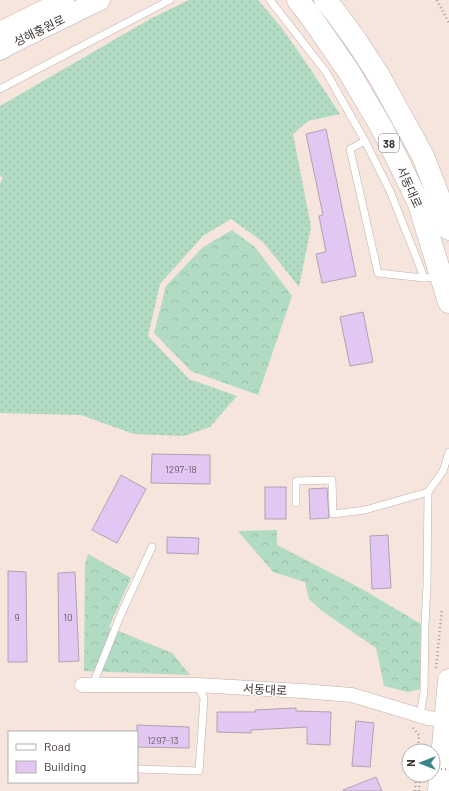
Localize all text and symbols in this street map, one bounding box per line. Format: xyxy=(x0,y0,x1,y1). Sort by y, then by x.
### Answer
street label: 성해홍원로 xyxy=(11,12,67,48)
road number: 38 xyxy=(379,134,399,152)
street label: 서동대로 xyxy=(395,164,425,210)
house number: 1297-18 xyxy=(165,463,197,475)
house number: 9 xyxy=(14,611,20,623)
house number: 10 xyxy=(63,611,73,623)
street label: 서동대로 xyxy=(243,681,287,697)
legend xyxy=(8,731,138,783)
house number: 1297-13 xyxy=(147,734,179,746)
text: Road xyxy=(44,739,71,753)
north arrow xyxy=(401,743,441,783)
text: Building xyxy=(44,759,86,773)
text: N xyxy=(404,759,417,767)

